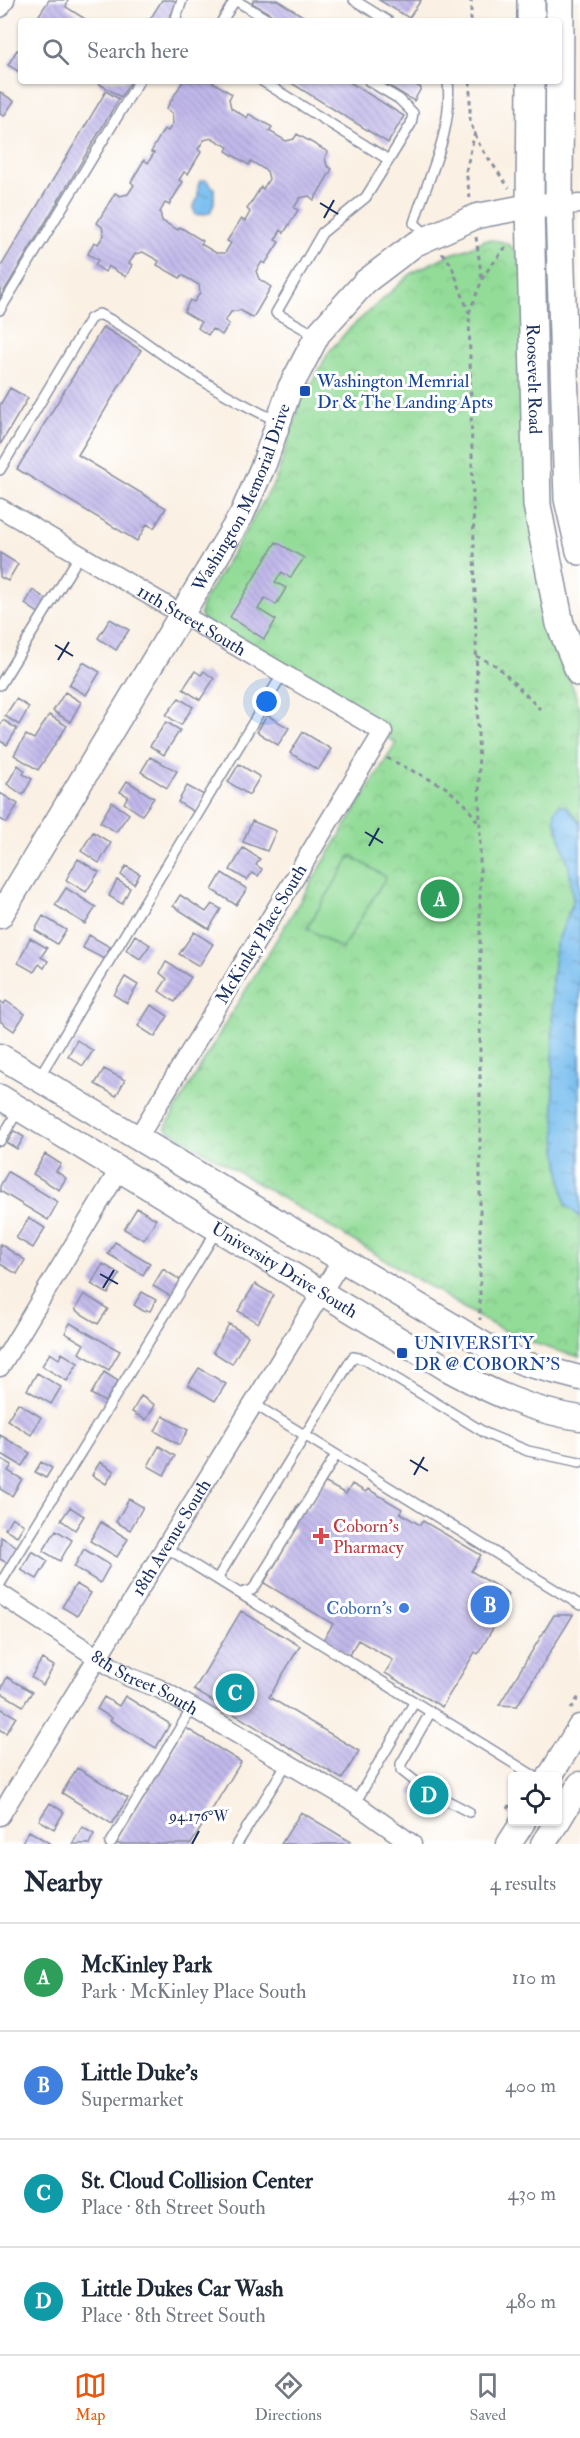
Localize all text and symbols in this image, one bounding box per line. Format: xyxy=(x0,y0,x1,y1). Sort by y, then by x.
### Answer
search box xyxy=(18,18,562,84)
icon: search xyxy=(39,35,72,68)
text: Search here xyxy=(87,37,189,65)
street label: Roosevelt Road xyxy=(521,323,546,435)
place label: Washington Memrial Dr & The Landing Apts xyxy=(316,370,493,414)
marker: Washington Memrial Dr & The Landing Apts xyxy=(298,384,312,398)
street label: Washington Memorial Drive xyxy=(187,400,296,597)
street label: 11th Street South xyxy=(133,580,251,662)
your location xyxy=(252,687,281,716)
street label: McKinley Place South xyxy=(211,860,313,1008)
pin: A xyxy=(420,876,460,922)
street label: University Drive South xyxy=(207,1217,362,1324)
place label: UNIVERSITY DR @ COBORN'S xyxy=(414,1332,560,1376)
marker: UNIVERSITY DR @ COBORN'S xyxy=(395,1346,409,1360)
street label: 18th Avenue South xyxy=(127,1474,217,1600)
place label: Coborn's Pharmacy xyxy=(333,1515,405,1559)
marker: Coborn's Pharmacy xyxy=(314,1529,328,1543)
pin: B xyxy=(470,1582,510,1628)
place label: Coborn's xyxy=(326,1597,392,1620)
marker: Coborn's xyxy=(397,1601,411,1615)
street label: 8th Street South xyxy=(86,1645,203,1721)
pin: C xyxy=(216,1670,254,1716)
pin: D xyxy=(410,1772,448,1818)
map controls xyxy=(508,1772,562,1826)
button: locate xyxy=(508,1772,562,1826)
text: 94.176°W xyxy=(168,1807,229,1826)
text: Nearby xyxy=(24,1867,102,1899)
text: 4 results xyxy=(490,1871,556,1896)
text: McKinley Park xyxy=(81,1951,212,1979)
text: A xyxy=(37,1965,50,1990)
text: 110 m xyxy=(512,1965,556,1990)
text: Park · McKinley Place South xyxy=(81,1979,306,2004)
text: Little Duke's xyxy=(81,2059,198,2087)
text: B xyxy=(37,2073,50,2098)
text: 400 m xyxy=(505,2073,556,2098)
text: Supermarket xyxy=(81,2087,184,2112)
text: St. Cloud Collision Center xyxy=(81,2167,313,2195)
text: C xyxy=(36,2181,51,2206)
text: 430 m xyxy=(508,2181,556,2206)
text: Place · 8th Street South xyxy=(81,2195,266,2220)
text: Little Dukes Car Wash xyxy=(81,2275,284,2303)
text: D xyxy=(35,2289,52,2314)
text: 480 m xyxy=(506,2289,556,2314)
text: Place · 8th Street South xyxy=(81,2303,266,2328)
tab: Map xyxy=(74,2369,107,2425)
tab: Directions xyxy=(255,2369,322,2425)
tab: Saved xyxy=(470,2369,506,2425)

